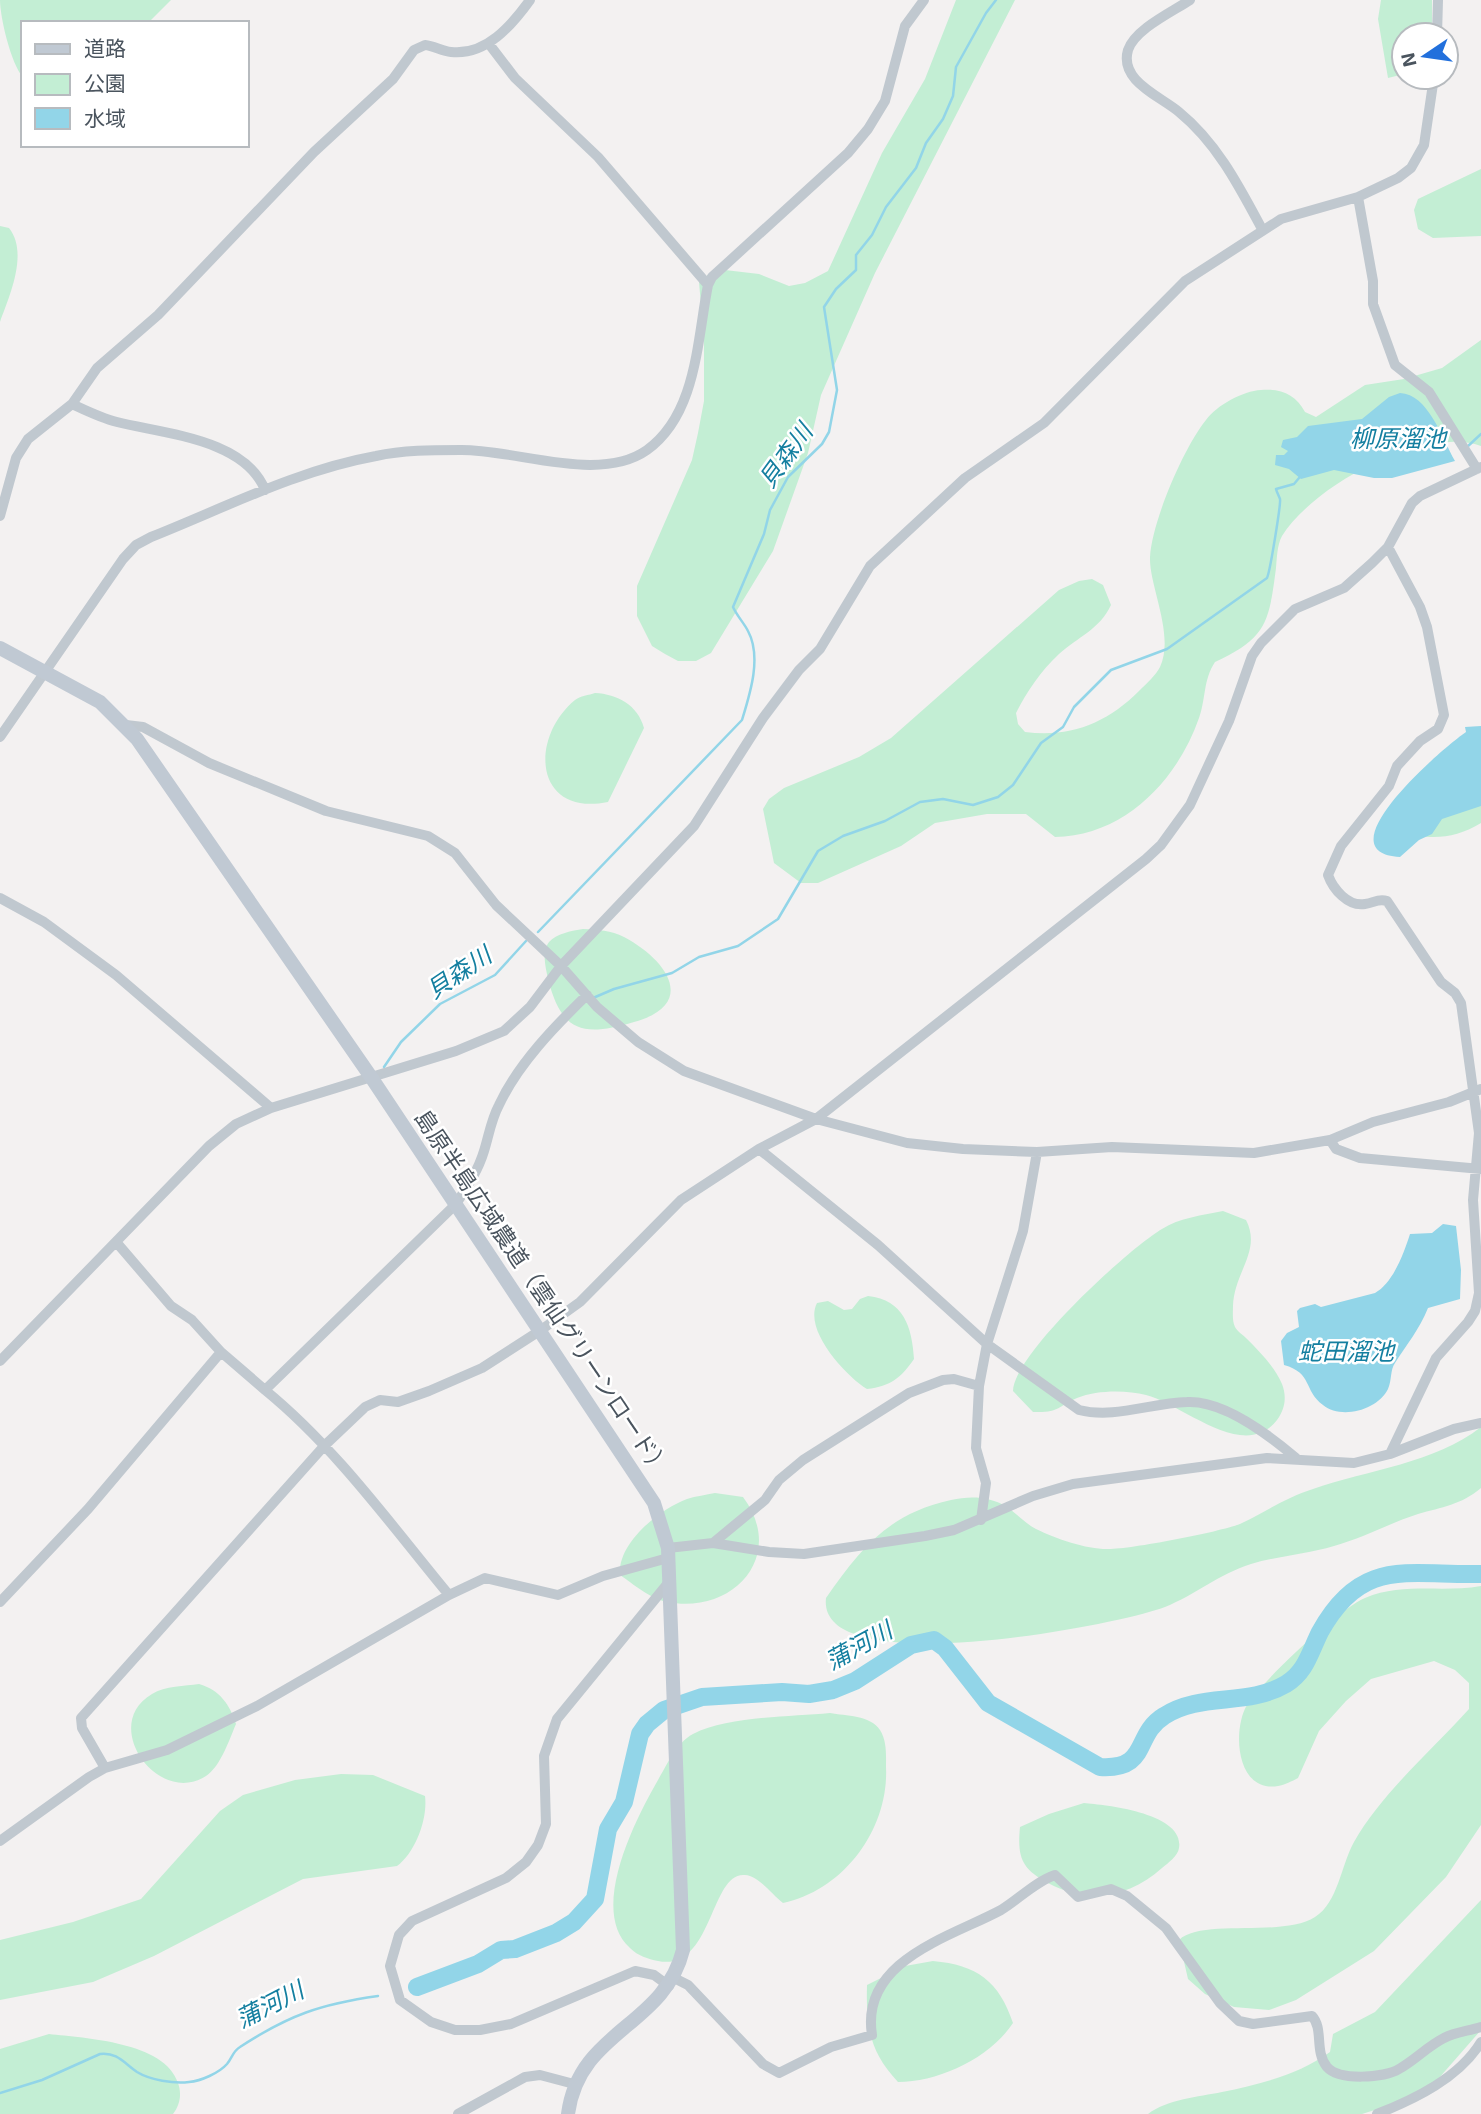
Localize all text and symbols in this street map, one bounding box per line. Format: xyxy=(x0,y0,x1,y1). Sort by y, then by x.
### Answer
legend xyxy=(21,21,248,147)
north arrow xyxy=(1390,21,1460,91)
text: 道路 xyxy=(84,35,126,60)
text: N xyxy=(1395,51,1421,69)
text: 公園 xyxy=(84,70,126,95)
text: 水域 xyxy=(84,105,126,130)
water label: 貝森川 xyxy=(752,415,819,493)
water label: 柳原溜池 xyxy=(1350,423,1448,452)
water label: 貝森川 xyxy=(420,938,499,1004)
street label: 島原半島広域農道（雲仙グリーンロード） xyxy=(409,1104,676,1481)
water label: 蛇田溜池 xyxy=(1298,1336,1396,1365)
water label: 蒲河川 xyxy=(820,1613,899,1675)
water label: 蒲河川 xyxy=(231,1973,311,2033)

